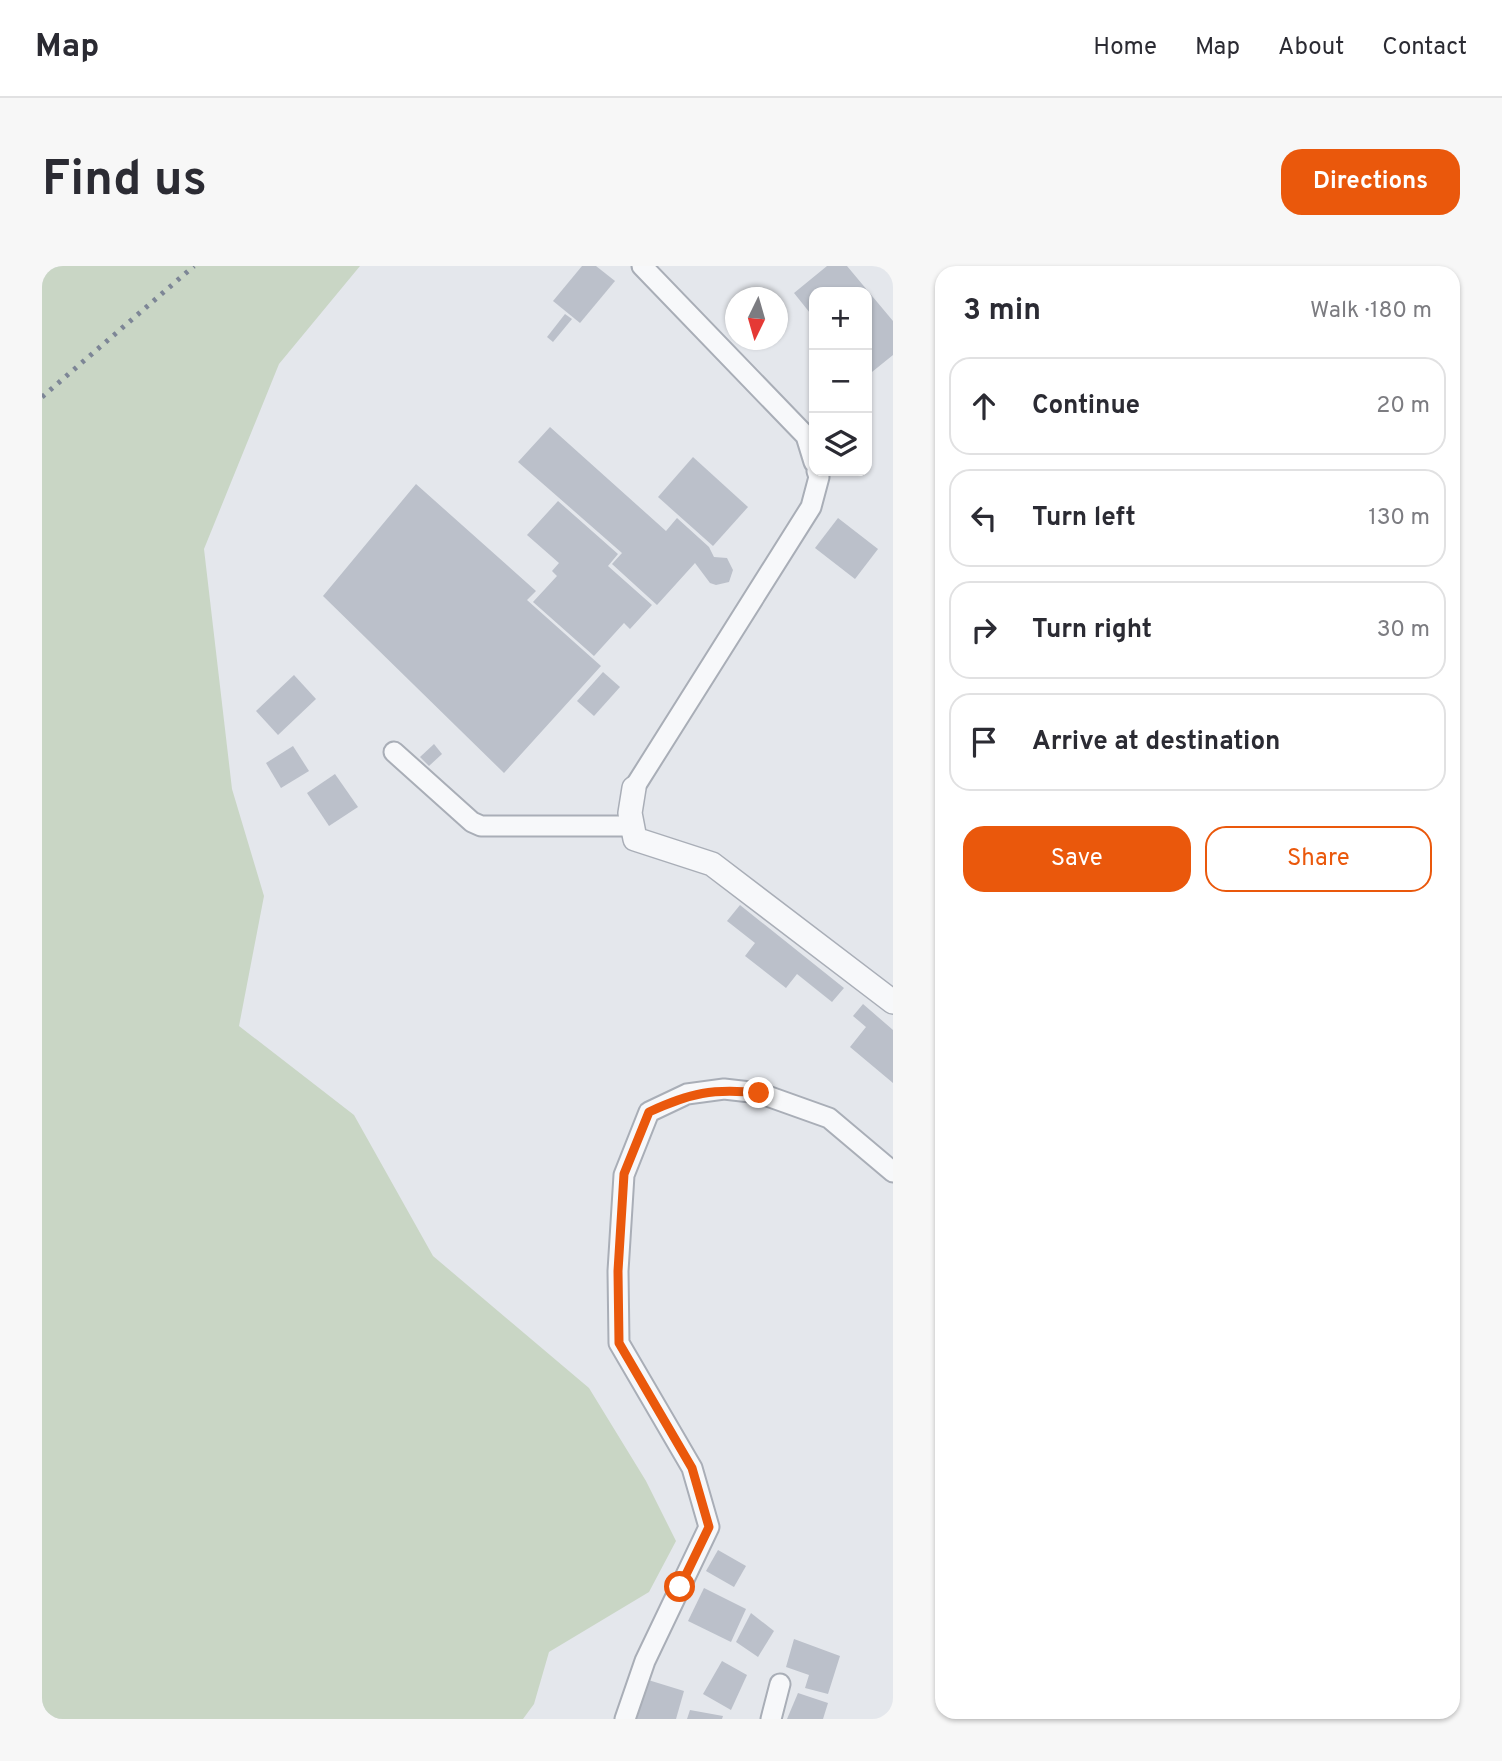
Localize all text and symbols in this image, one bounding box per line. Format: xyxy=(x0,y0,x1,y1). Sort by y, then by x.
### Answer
text: Map xyxy=(35,27,99,69)
text: Home xyxy=(1093,33,1157,63)
text: Map xyxy=(1195,33,1240,63)
text: About xyxy=(1278,33,1344,63)
text: Contact xyxy=(1382,33,1467,63)
button: Directions xyxy=(1281,149,1460,215)
text: Find us xyxy=(42,151,207,213)
north arrow xyxy=(725,287,788,350)
map controls xyxy=(809,287,872,476)
button: + xyxy=(809,287,872,350)
text: 3 min xyxy=(963,293,1041,330)
text: Walk · 180 m xyxy=(1310,297,1432,326)
button: − xyxy=(809,350,872,413)
icon: ahead xyxy=(965,387,1003,425)
text: Continue xyxy=(1032,390,1140,423)
text: 20 m xyxy=(1376,392,1430,421)
button: layers xyxy=(809,413,872,476)
icon: left xyxy=(965,499,1003,537)
text: Turn left xyxy=(1032,502,1136,535)
text: 130 m xyxy=(1368,504,1430,533)
icon: right xyxy=(965,611,1003,649)
text: Turn right xyxy=(1032,614,1152,647)
text: 30 m xyxy=(1377,616,1430,645)
icon: arrive xyxy=(965,723,1003,761)
text: Arrive at destination xyxy=(1032,726,1280,759)
button: Save xyxy=(963,826,1191,892)
button: Share xyxy=(1205,826,1432,892)
route end xyxy=(743,1077,774,1108)
route start xyxy=(664,1571,695,1602)

